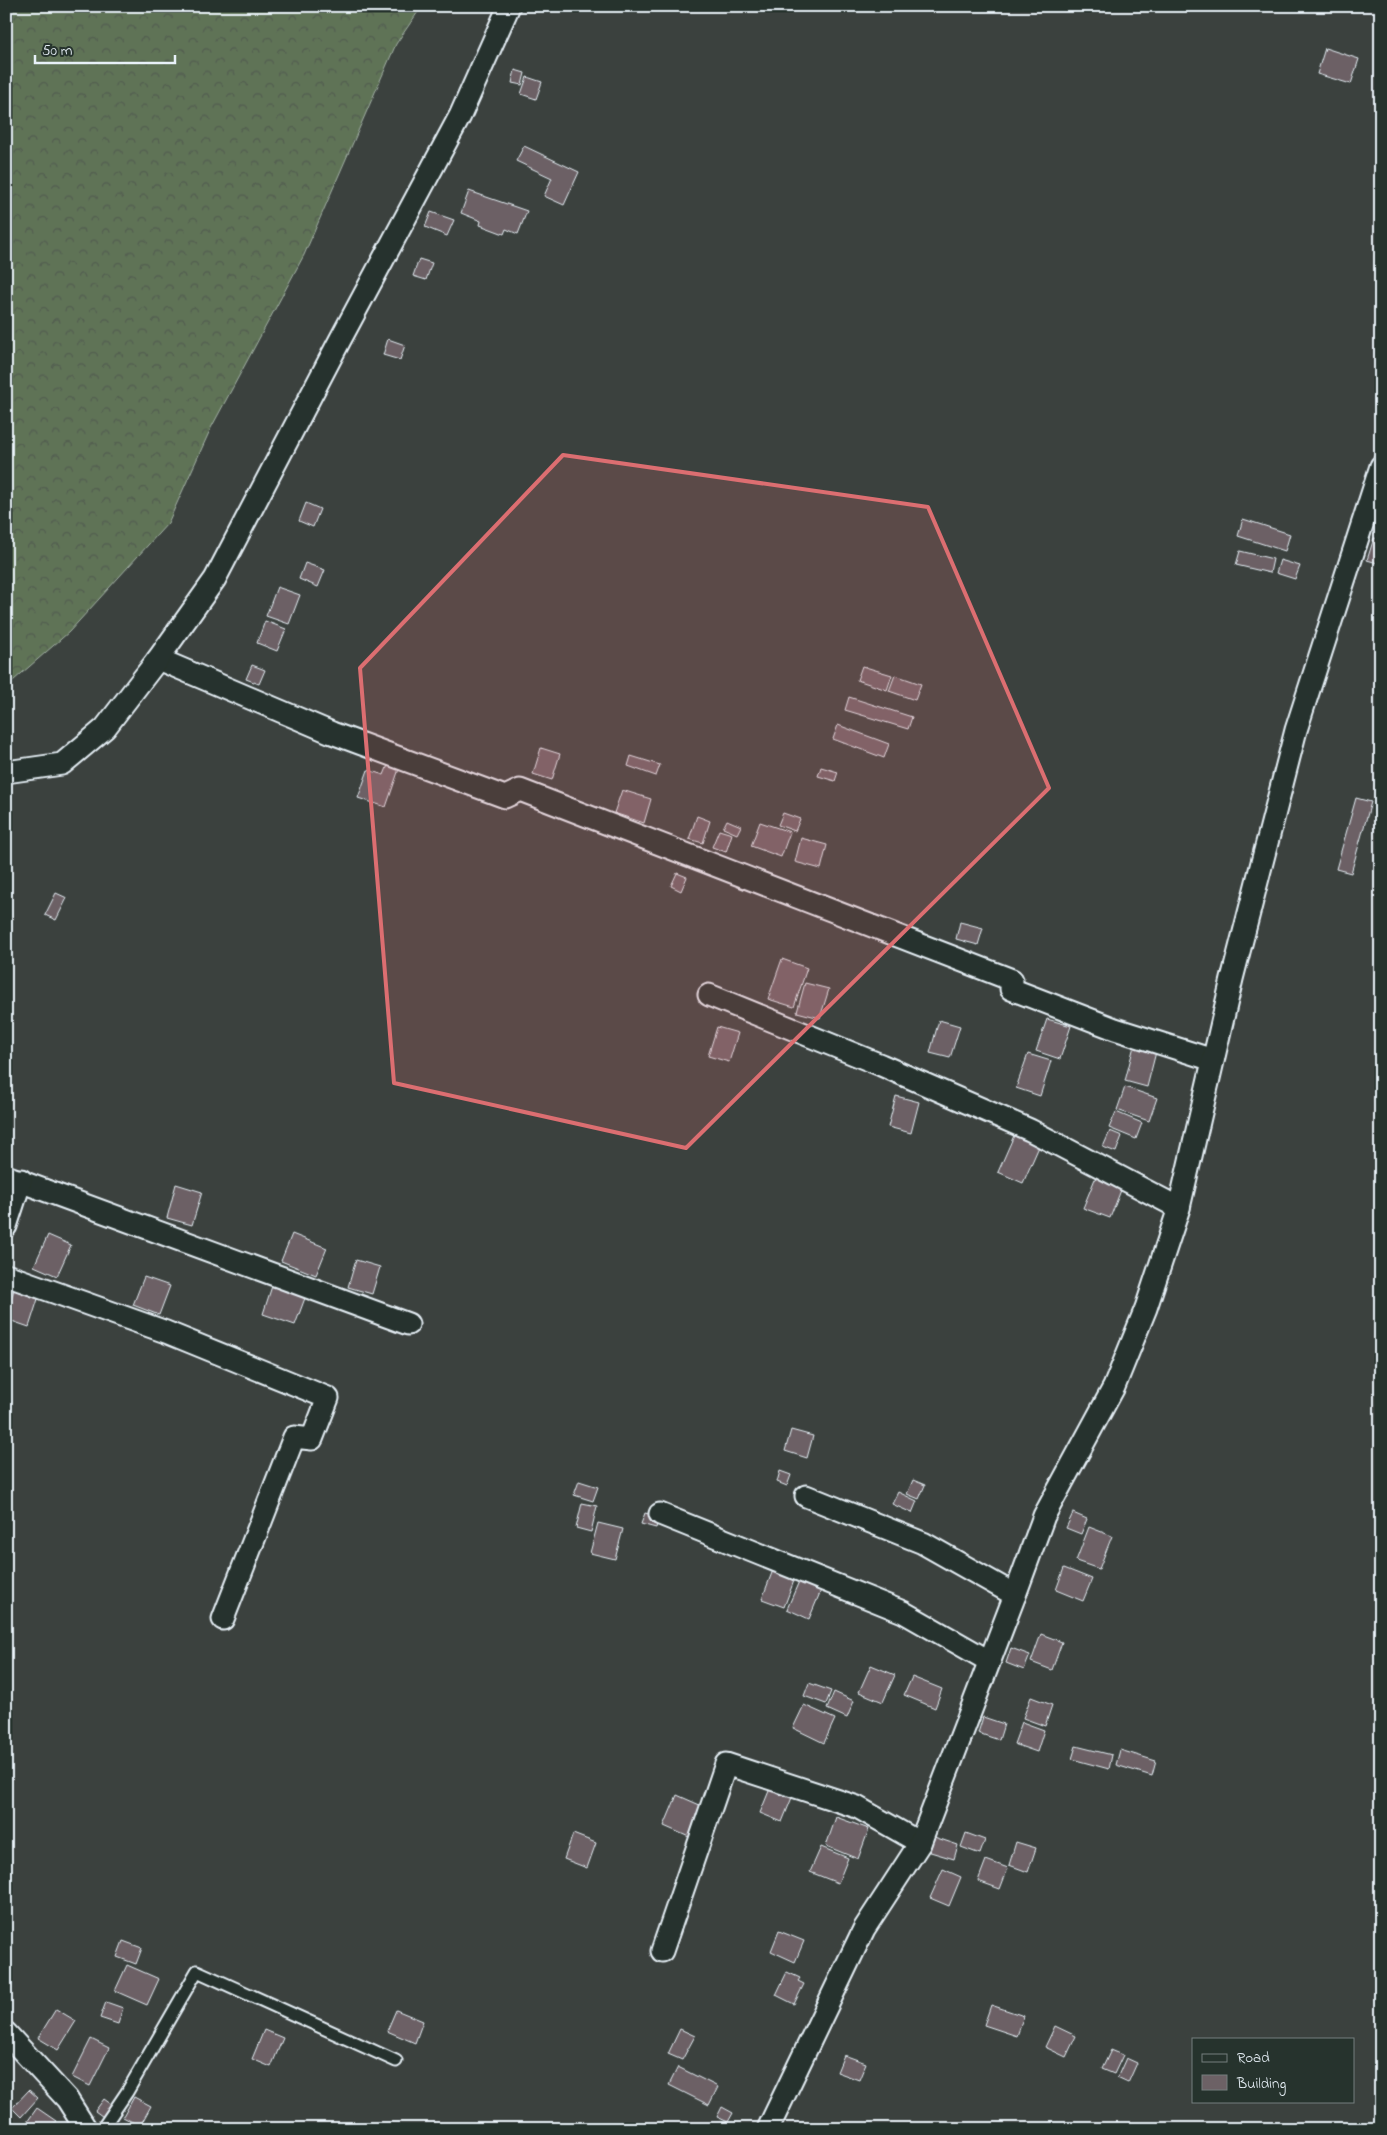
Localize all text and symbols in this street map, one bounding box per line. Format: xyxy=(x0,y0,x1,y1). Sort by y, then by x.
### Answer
scale bar xyxy=(35,32,175,64)
text: 50 m xyxy=(42,40,73,62)
legend xyxy=(1192,2038,1354,2102)
text: Road xyxy=(1237,2047,1270,2069)
text: Building xyxy=(1236,2073,1286,2096)

